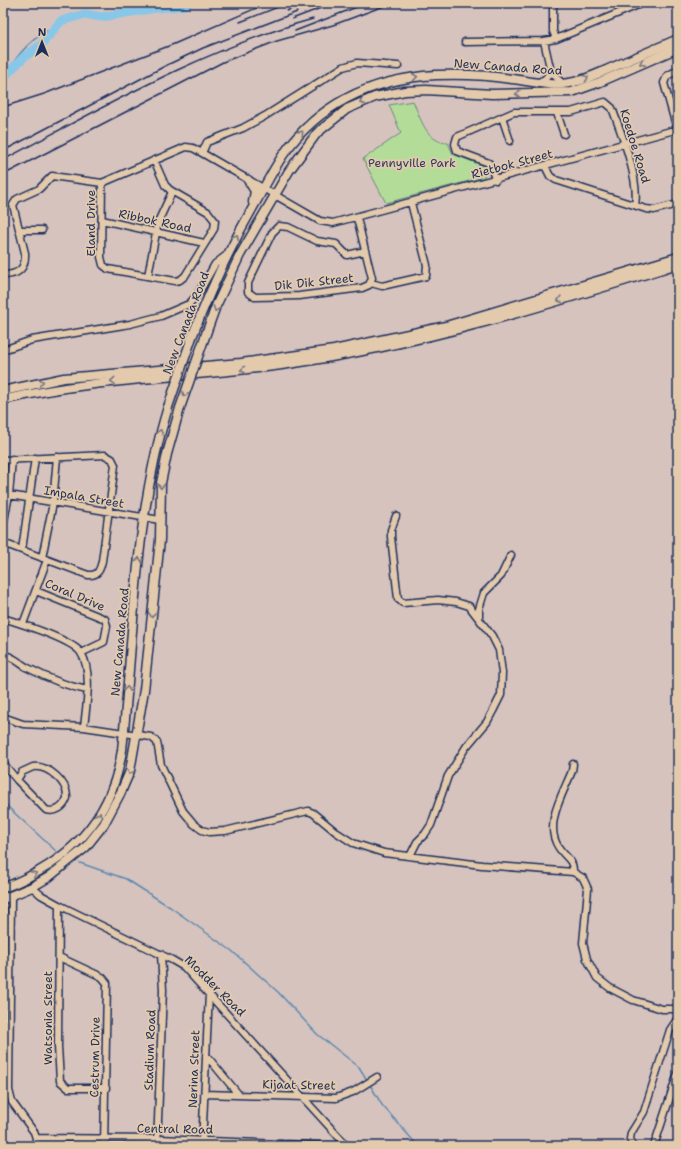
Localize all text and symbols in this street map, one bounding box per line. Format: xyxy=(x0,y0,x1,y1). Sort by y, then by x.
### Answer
north arrow xyxy=(22,22,62,62)
text: N xyxy=(38,25,47,40)
street label: New Canada Road xyxy=(453,55,563,79)
one-way arrow xyxy=(639,59,646,67)
one-way arrow xyxy=(412,73,418,82)
one-way arrow xyxy=(582,75,589,83)
one-way arrow xyxy=(515,90,521,98)
one-way arrow xyxy=(358,97,365,105)
street label: Koedoe Road xyxy=(616,107,654,185)
one-way arrow xyxy=(296,130,304,138)
street label: Rietbok Street xyxy=(469,145,555,183)
park label: Pennyville Park xyxy=(368,155,456,171)
street label: Eland Drive xyxy=(83,189,99,256)
street label: Ribbok Road xyxy=(117,205,193,237)
one-way arrow xyxy=(231,234,239,241)
street label: New Canada Road xyxy=(159,269,213,377)
street label: Dik Dik Street xyxy=(274,270,354,294)
one-way arrow xyxy=(557,295,564,304)
one-way arrow xyxy=(212,305,220,312)
one-way arrow xyxy=(239,366,246,375)
one-way arrow xyxy=(110,376,116,385)
one-way arrow xyxy=(38,378,44,387)
one-way arrow xyxy=(181,391,190,398)
one-way arrow xyxy=(155,429,164,436)
street label: Impala Street xyxy=(43,482,125,512)
one-way arrow xyxy=(157,483,166,489)
one-way arrow xyxy=(135,557,144,563)
street label: Coral Drive xyxy=(43,575,108,615)
street label: New Canada Road xyxy=(107,587,133,697)
one-way arrow xyxy=(148,612,157,618)
one-way arrow xyxy=(123,686,132,692)
one-way arrow xyxy=(126,768,134,775)
one-way arrow xyxy=(95,812,102,819)
one-way arrow xyxy=(30,872,37,879)
street label: Modder Road xyxy=(181,952,249,1020)
street label: Watsonia Street xyxy=(40,971,56,1065)
street label: Stadium Road xyxy=(141,1009,159,1091)
street label: Cestrum Drive xyxy=(86,1016,104,1097)
street label: Nerina Street xyxy=(185,1030,203,1108)
street label: Kijaat Street xyxy=(262,1076,336,1094)
street label: Central Road xyxy=(137,1120,214,1138)

